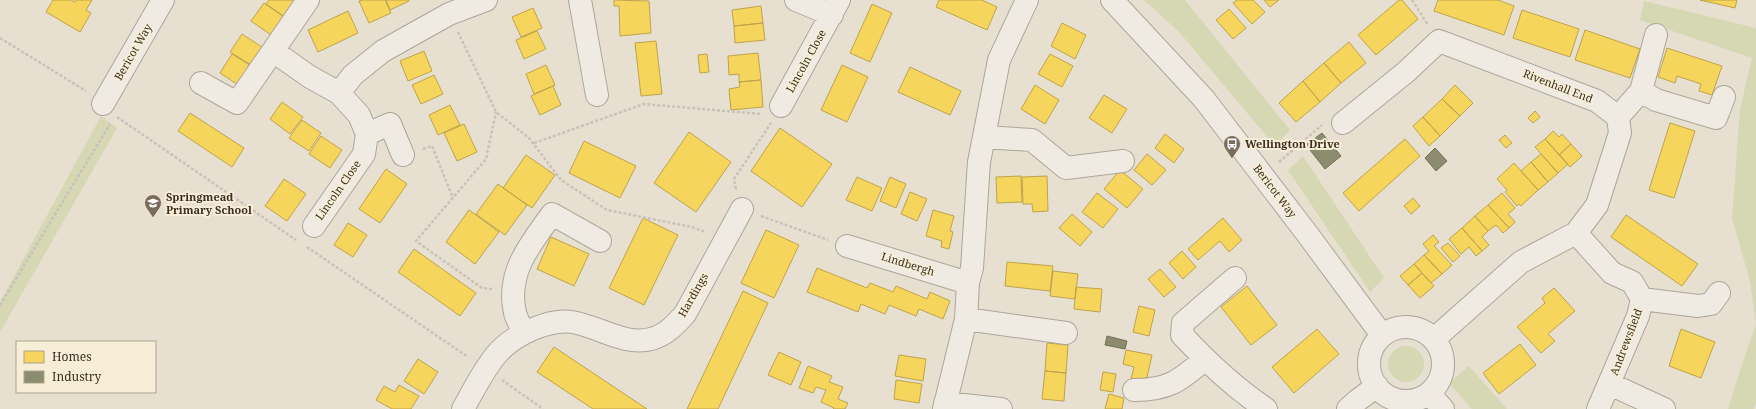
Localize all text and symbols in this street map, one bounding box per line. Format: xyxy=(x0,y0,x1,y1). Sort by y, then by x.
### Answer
street label: Bericot Way xyxy=(110,20,155,83)
street label: Lincoln Close xyxy=(782,26,829,95)
street label: Rivenhall End xyxy=(1521,65,1595,106)
bus stop icon: Wellington Drive xyxy=(1222,134,1242,159)
place label: Wellington Drive xyxy=(1245,136,1340,151)
street label: Lincoln Close xyxy=(311,157,364,223)
street label: Bericot Way xyxy=(1250,161,1301,221)
place label: Springmead Primary School xyxy=(166,189,252,217)
school or university icon: Springmead Primary School xyxy=(143,193,163,218)
street label: Lindbergh xyxy=(880,248,937,279)
street label: Hardings xyxy=(674,270,711,319)
street label: Andrewsfield xyxy=(1606,306,1645,377)
legend xyxy=(16,341,156,393)
text: Homes xyxy=(52,348,92,365)
text: Industry xyxy=(52,368,101,385)

